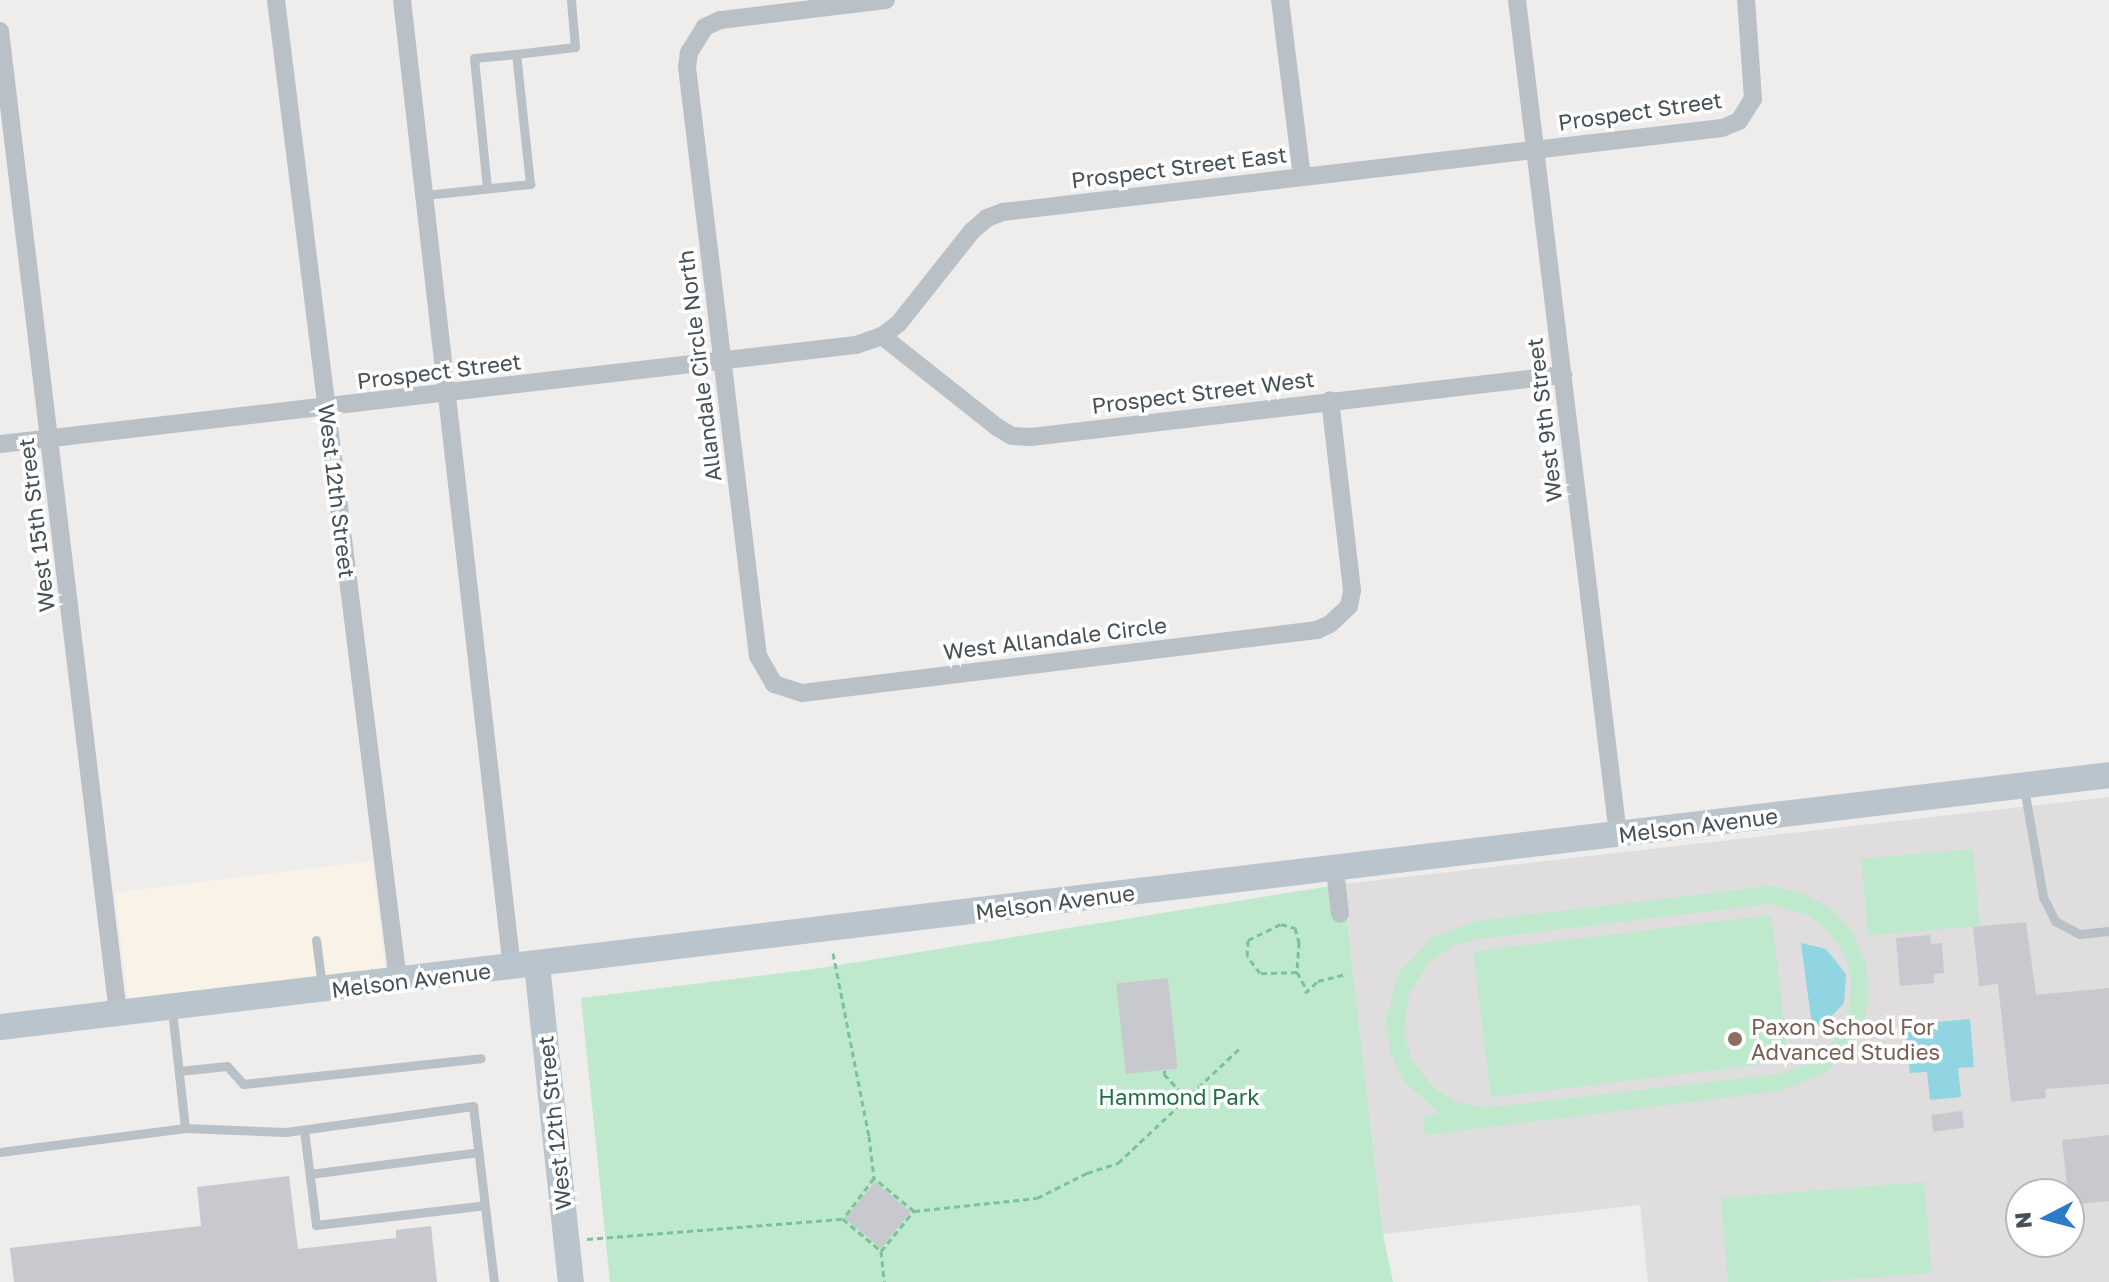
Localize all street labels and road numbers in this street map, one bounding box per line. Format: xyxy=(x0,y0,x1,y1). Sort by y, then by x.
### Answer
street label: Prospect Street xyxy=(1556,86,1724,136)
street label: Prospect Street East xyxy=(1070,141,1288,193)
street label: Allandale Circle North xyxy=(672,249,726,483)
street label: West 9th Street xyxy=(1521,336,1567,504)
street label: Prospect Street xyxy=(355,348,523,394)
street label: Prospect Street West xyxy=(1090,365,1316,419)
street label: West 12th Street xyxy=(313,402,361,580)
street label: West 15th Street xyxy=(12,436,60,614)
street label: West Allandale Circle xyxy=(942,611,1168,665)
street label: Melson Avenue xyxy=(1617,802,1779,848)
street label: Melson Avenue xyxy=(974,879,1136,925)
street label: Melson Avenue xyxy=(330,957,492,1003)
street label: West 12th Street xyxy=(532,1034,576,1212)

